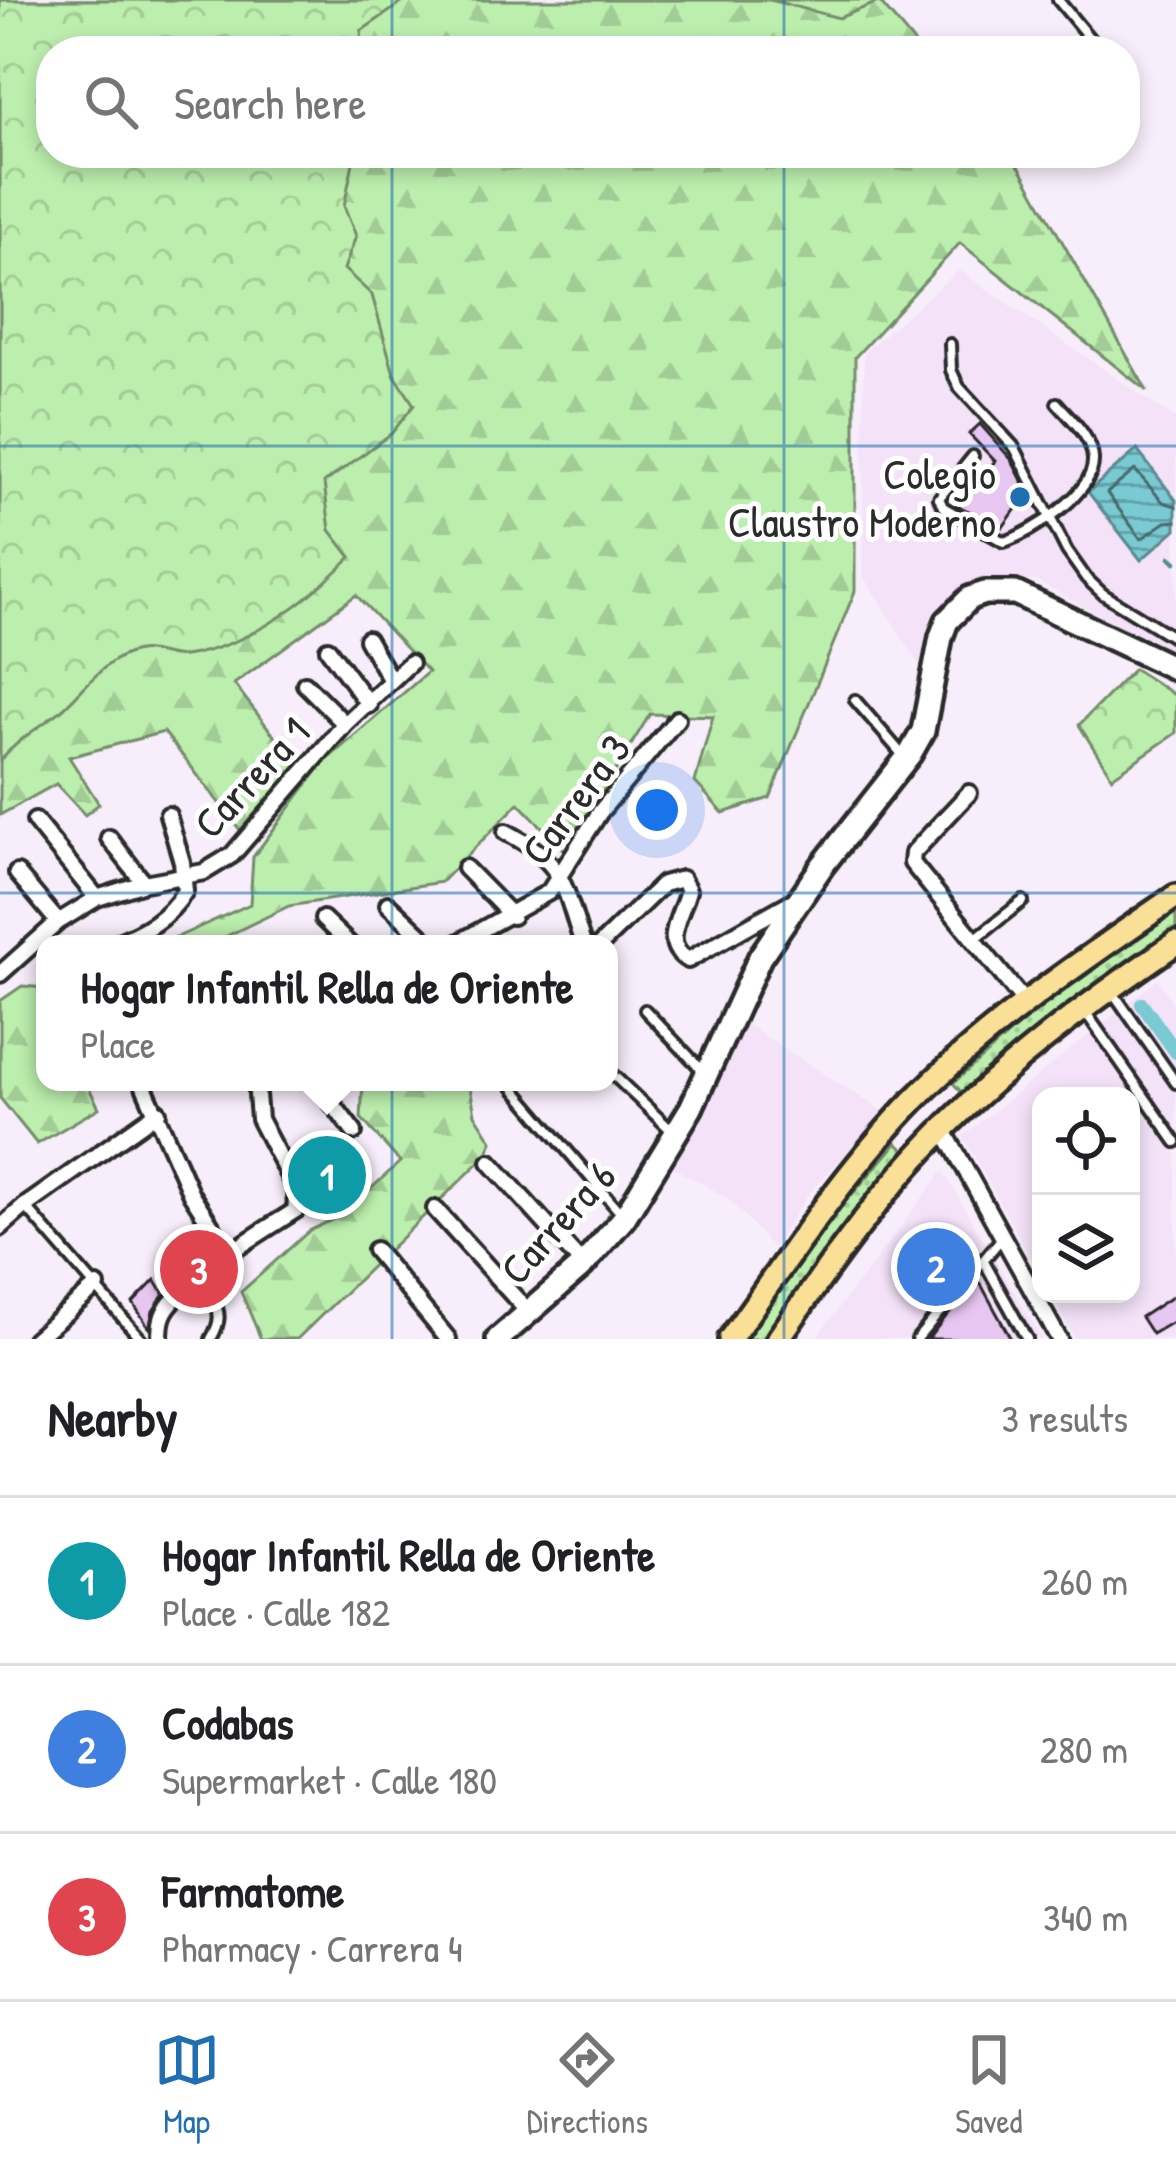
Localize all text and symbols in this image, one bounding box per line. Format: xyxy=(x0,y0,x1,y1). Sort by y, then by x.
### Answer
search box xyxy=(36,36,1140,168)
icon: search xyxy=(78,69,144,135)
text: Search here xyxy=(174,72,366,133)
place label: Colegio Claustro Moderno xyxy=(728,445,996,550)
marker: Colegio Claustro Moderno xyxy=(1007,484,1033,510)
street label: Carrera 1 xyxy=(180,704,322,850)
street label: Carrera 3 xyxy=(507,722,643,876)
your location xyxy=(627,780,687,840)
popup xyxy=(36,935,618,1091)
text: Hogar Infantil Rella de Oriente xyxy=(80,956,574,1017)
text: Place xyxy=(80,1017,156,1070)
map controls xyxy=(1032,1087,1140,1303)
button: locate xyxy=(1032,1087,1140,1195)
pin: 1 xyxy=(288,1130,366,1220)
street label: Carrera 6 xyxy=(486,1148,628,1296)
button: layers xyxy=(1032,1195,1140,1303)
pin: 2 xyxy=(897,1222,975,1312)
pin: 3 xyxy=(160,1224,238,1314)
text: Nearby xyxy=(48,1383,178,1452)
text: 3 results xyxy=(1002,1391,1128,1444)
text: Hogar Infantil Rella de Oriente xyxy=(162,1524,655,1585)
text: 1 xyxy=(80,1554,94,1607)
text: 260 m xyxy=(1041,1554,1128,1607)
text: Place · Calle 182 xyxy=(162,1585,390,1638)
text: Codabas xyxy=(162,1692,294,1753)
text: 2 xyxy=(78,1722,96,1775)
text: 280 m xyxy=(1040,1722,1128,1775)
text: Supermarket · Calle 180 xyxy=(162,1753,497,1806)
text: Farmatome xyxy=(162,1860,344,1921)
text: 3 xyxy=(78,1890,96,1943)
text: 340 m xyxy=(1043,1890,1128,1943)
text: Pharmacy · Carrera 4 xyxy=(162,1921,463,1974)
tab: Map xyxy=(154,2027,220,2143)
tab: Directions xyxy=(527,2027,648,2143)
tab: Saved xyxy=(955,2027,1022,2143)

